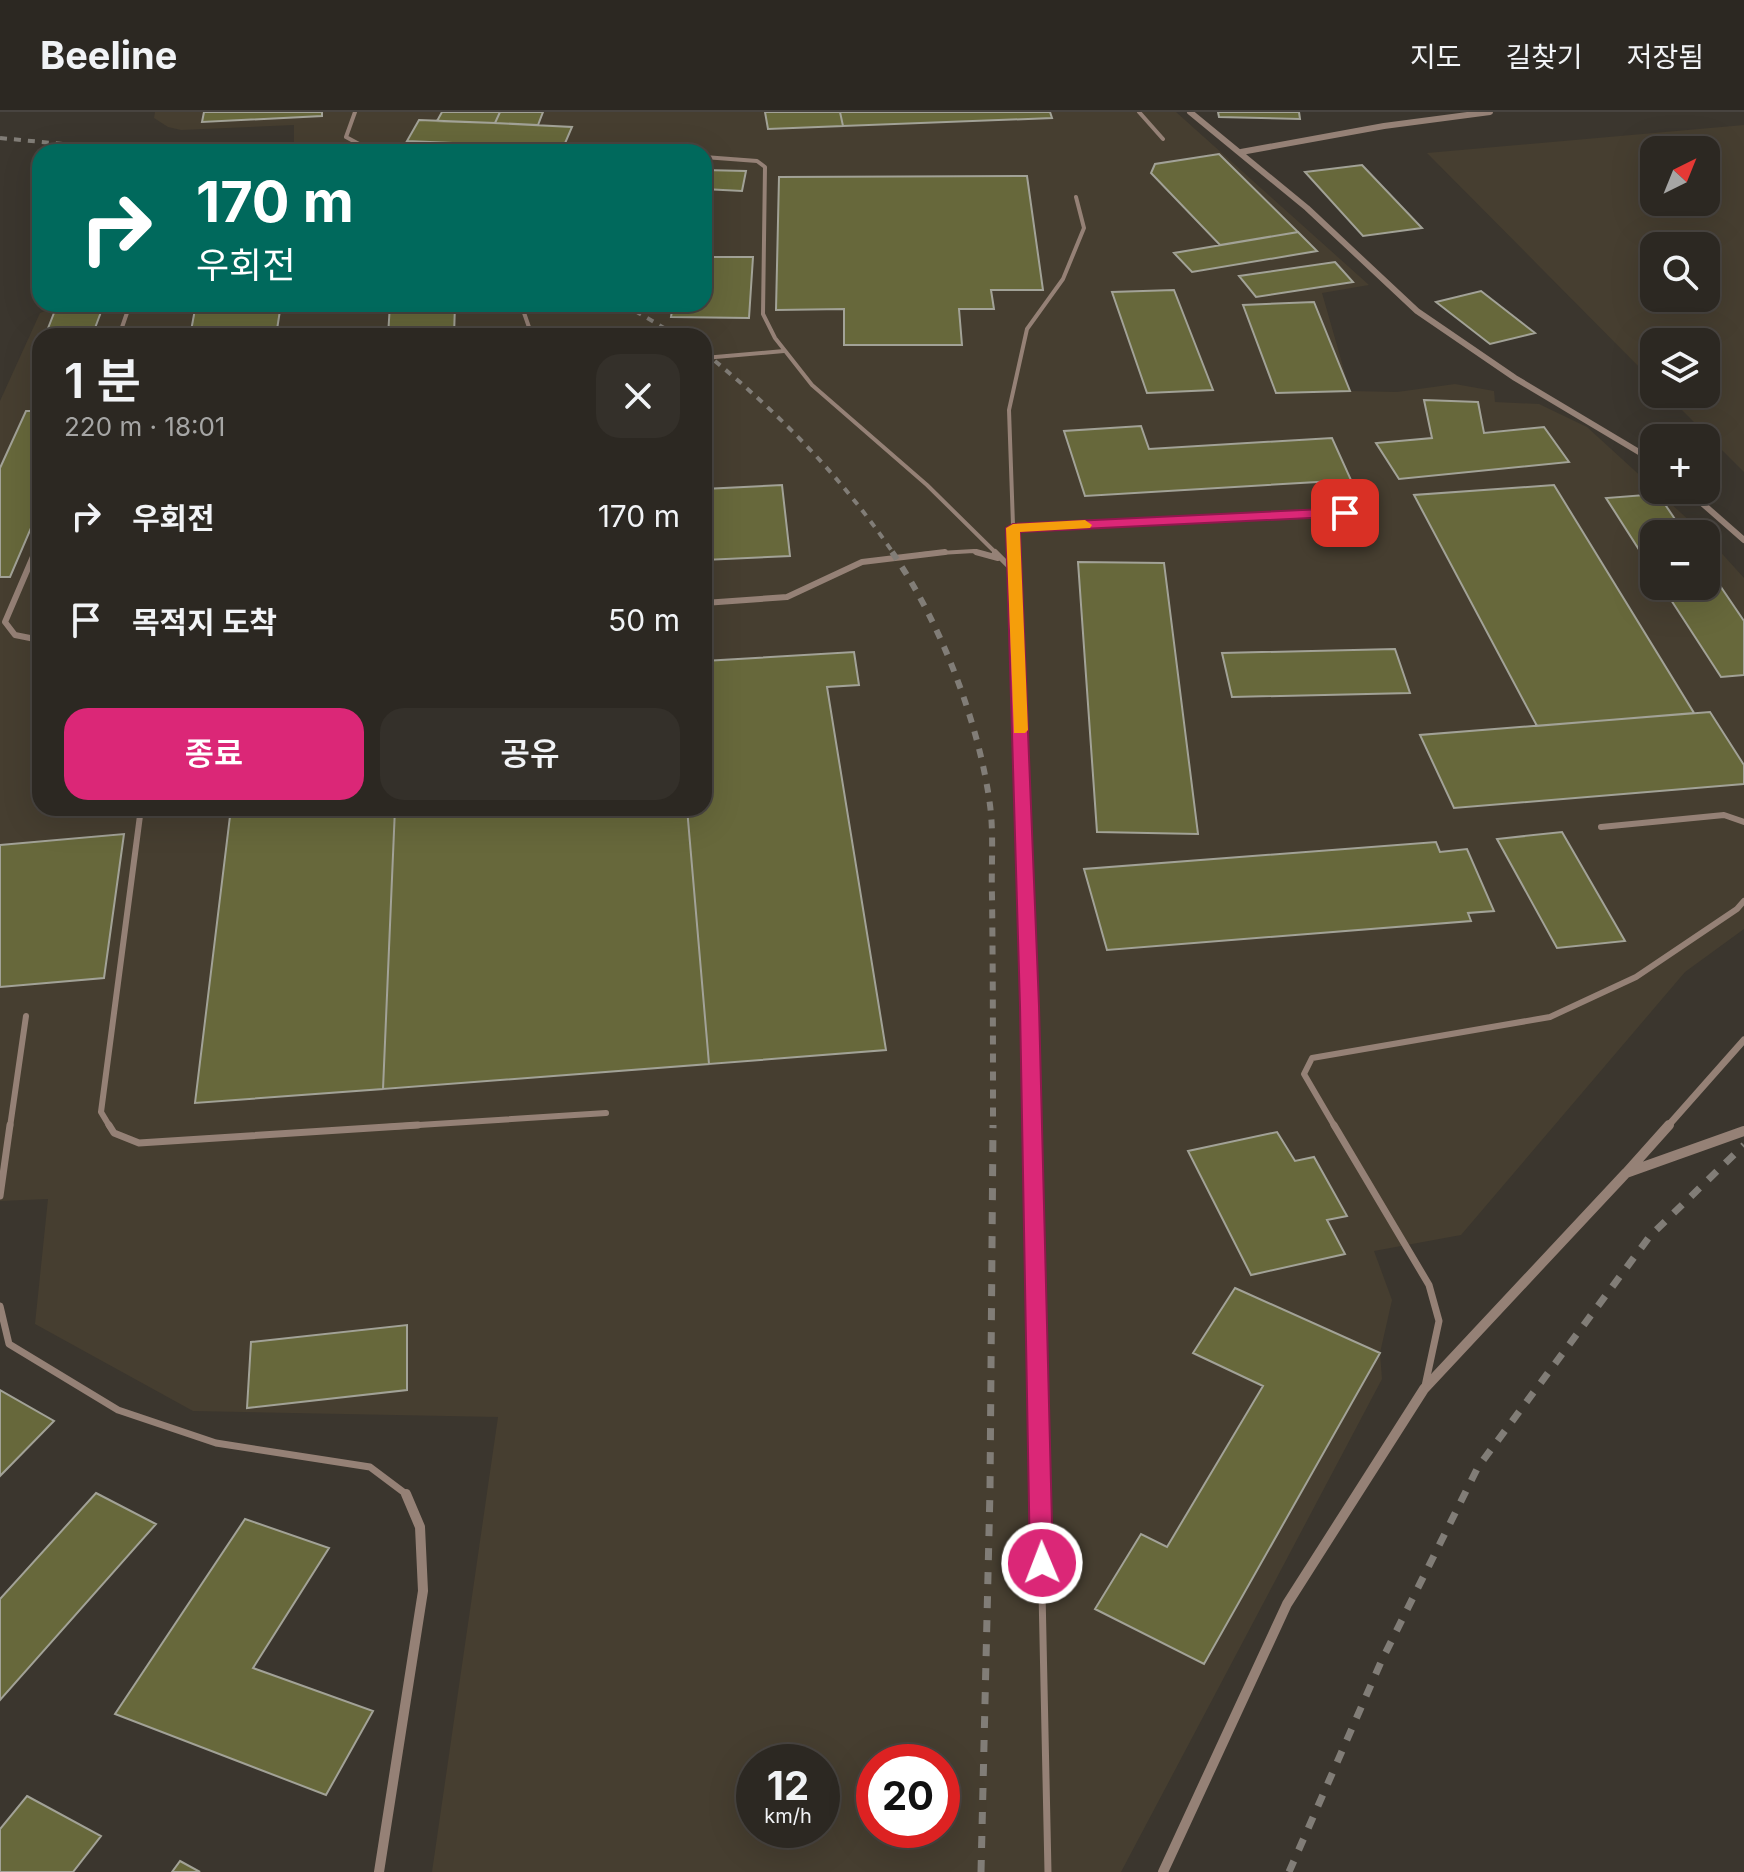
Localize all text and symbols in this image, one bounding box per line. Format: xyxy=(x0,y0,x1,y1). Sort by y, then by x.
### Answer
text: Beeline xyxy=(40,32,177,78)
text: 지도 xyxy=(1410,40,1461,74)
text: 길찾기 xyxy=(1505,40,1583,74)
text: 저장됨 xyxy=(1627,40,1704,74)
north arrow xyxy=(1640,136,1720,216)
map controls xyxy=(1640,136,1720,600)
text: 170 m xyxy=(196,168,354,236)
icon: right xyxy=(64,176,168,280)
button: search xyxy=(1640,232,1720,312)
text: 우회전 xyxy=(196,243,295,287)
button: layers xyxy=(1640,328,1720,408)
text: 1 분 xyxy=(64,351,141,410)
button: close xyxy=(596,354,680,438)
text: 220 m · 18:01 xyxy=(64,411,225,442)
button: + xyxy=(1640,424,1720,504)
pin xyxy=(1311,479,1379,547)
icon: arrive xyxy=(1323,491,1367,535)
icon: right xyxy=(64,494,108,538)
text: 170 m xyxy=(598,498,680,534)
text: 우회전 xyxy=(132,500,215,536)
button: − xyxy=(1640,520,1720,600)
icon: arrive xyxy=(64,598,108,642)
text: 50 m xyxy=(608,602,680,638)
text: 목적지 도착 xyxy=(132,604,277,640)
button: 종료 xyxy=(64,708,364,800)
button: 공유 xyxy=(380,708,680,800)
position arrow xyxy=(1000,1521,1084,1605)
speed limit sign: 20 xyxy=(856,1744,960,1848)
text: 12 xyxy=(767,1761,809,1810)
text: km/h xyxy=(764,1804,812,1828)

